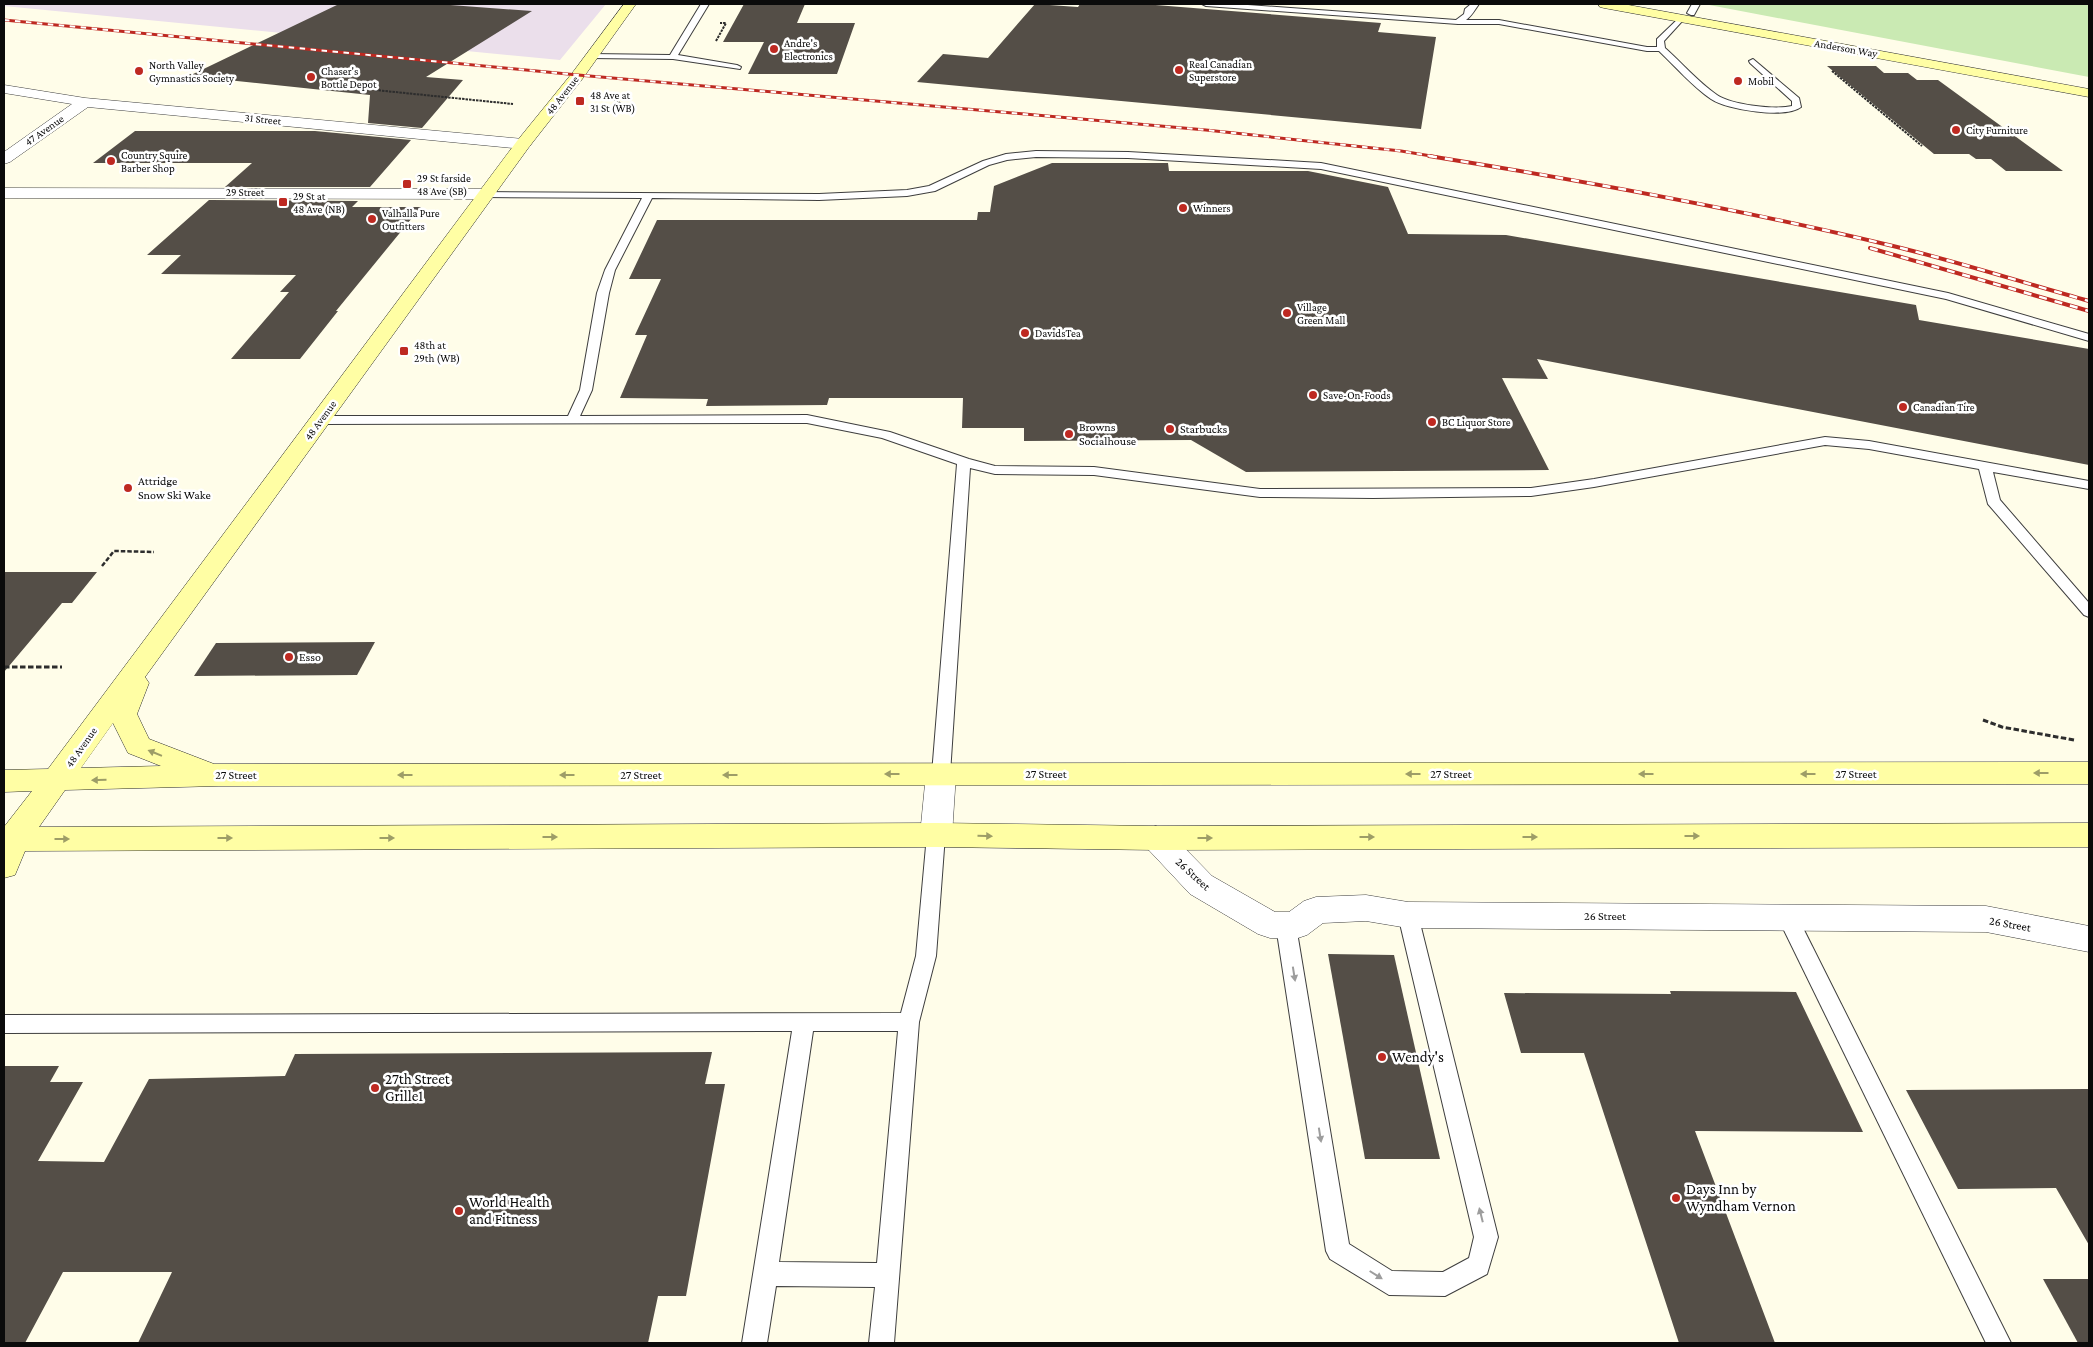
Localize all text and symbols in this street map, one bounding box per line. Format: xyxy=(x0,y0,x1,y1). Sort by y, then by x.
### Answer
place label: Andre's Electronics xyxy=(784,37,833,62)
street label: Anderson Way xyxy=(1813,37,1880,61)
marker: Andre's Electronics xyxy=(768,43,780,55)
place label: Real Canadian Superstore xyxy=(1189,58,1252,84)
place label: North Valley Gymnastics Society xyxy=(149,59,235,85)
marker: Real Canadian Superstore xyxy=(1173,64,1185,76)
marker: North Valley Gymnastics Society xyxy=(133,65,145,77)
place label: Chaser's Bottle Depot xyxy=(321,65,377,91)
marker: Chaser's Bottle Depot xyxy=(305,71,317,83)
street label: 48 Avenue xyxy=(543,73,581,117)
marker: Mobil xyxy=(1732,75,1744,87)
place label: Mobil xyxy=(1748,75,1774,87)
place label: 48 Ave at 31 St (WB) xyxy=(590,89,635,115)
marker: 48 Ave at 31 St (WB) xyxy=(574,95,586,107)
street label: 31 Street xyxy=(244,111,282,127)
street label: 47 Avenue xyxy=(22,112,66,148)
marker: City Furniture xyxy=(1950,124,1962,136)
place label: City Furniture xyxy=(1966,124,2028,137)
place label: Country Squire Barber Shop xyxy=(121,149,187,175)
marker: Country Squire Barber Shop xyxy=(105,155,117,167)
place label: 29 St farside 48 Ave (SB) xyxy=(417,172,471,198)
marker: 29 St farside 48 Ave (SB) xyxy=(401,178,413,190)
street label: 29 Street xyxy=(226,186,265,198)
place label: 29 St at 48 Ave (NB) xyxy=(293,190,345,216)
marker: 29 St at 48 Ave (NB) xyxy=(277,196,289,208)
marker: Winners xyxy=(1177,202,1189,214)
place label: Winners xyxy=(1193,202,1231,214)
place label: Valhalla Pure Outfitters xyxy=(382,207,440,232)
marker: Valhalla Pure Outfitters xyxy=(366,213,378,225)
place label: Village Green Mall xyxy=(1297,301,1345,326)
marker: Village Green Mall xyxy=(1281,307,1293,319)
marker: DavidsTea xyxy=(1019,327,1031,339)
place label: DavidsTea xyxy=(1035,327,1081,339)
place label: 48th at 29th (WB) xyxy=(414,339,460,365)
marker: 48th at 29th (WB) xyxy=(398,345,410,357)
marker: Save-On-Foods xyxy=(1307,389,1319,401)
place label: Save-On-Foods xyxy=(1323,389,1391,401)
street label: 48 Avenue xyxy=(302,398,338,442)
marker: Canadian Tire xyxy=(1897,401,1909,413)
place label: Canadian Tire xyxy=(1913,401,1975,413)
marker: BC Liquor Store xyxy=(1426,416,1438,428)
place label: BC Liquor Store xyxy=(1442,416,1511,429)
place label: Browns Socialhouse xyxy=(1079,420,1136,448)
place label: Starbucks xyxy=(1180,422,1227,436)
marker: Starbucks xyxy=(1164,423,1176,435)
marker: Browns Socialhouse xyxy=(1063,428,1075,440)
place label: Attridge Snow Ski Wake xyxy=(138,474,211,502)
marker: Attridge Snow Ski Wake xyxy=(122,482,134,494)
place label: Esso xyxy=(299,650,321,664)
marker: Esso xyxy=(283,651,295,663)
street label: 48 Avenue xyxy=(63,725,99,769)
one-way arrow xyxy=(147,749,162,757)
street label: 27 Street xyxy=(1025,767,1068,781)
street label: 27 Street xyxy=(1430,767,1473,781)
street label: 27 Street xyxy=(1835,767,1878,781)
street label: 27 Street xyxy=(215,768,258,782)
street label: 27 Street xyxy=(620,768,663,782)
one-way arrow xyxy=(2032,769,2048,777)
one-way arrow xyxy=(884,770,900,778)
one-way arrow xyxy=(1405,770,1421,778)
one-way arrow xyxy=(1637,770,1653,778)
one-way arrow xyxy=(1800,770,1816,778)
one-way arrow xyxy=(396,771,412,779)
one-way arrow xyxy=(559,771,575,779)
one-way arrow xyxy=(721,771,737,779)
one-way arrow xyxy=(91,776,107,784)
one-way arrow xyxy=(977,832,993,840)
one-way arrow xyxy=(1685,832,1701,840)
one-way arrow xyxy=(380,833,396,841)
one-way arrow xyxy=(542,833,558,841)
one-way arrow xyxy=(1360,833,1376,841)
one-way arrow xyxy=(1522,833,1538,841)
one-way arrow xyxy=(217,834,233,842)
one-way arrow xyxy=(1197,834,1213,842)
one-way arrow xyxy=(55,835,71,843)
street label: 26 Street xyxy=(1173,855,1214,894)
street label: 26 Street xyxy=(1584,909,1627,923)
street label: 26 Street xyxy=(1988,913,2033,935)
one-way arrow xyxy=(1290,967,1298,983)
place label: Wendy's xyxy=(1392,1049,1444,1066)
marker: Wendy's xyxy=(1376,1051,1388,1063)
place label: 27th Street Grille1 xyxy=(385,1071,451,1104)
marker: 27th Street Grille1 xyxy=(369,1082,381,1094)
one-way arrow xyxy=(1316,1127,1324,1143)
place label: Days Inn by Wyndham Vernon xyxy=(1686,1181,1796,1215)
marker: Days Inn by Wyndham Vernon xyxy=(1670,1192,1682,1204)
place label: World Health and Fitness xyxy=(469,1194,550,1227)
marker: World Health and Fitness xyxy=(453,1205,465,1217)
one-way arrow xyxy=(1477,1208,1485,1223)
one-way arrow xyxy=(1370,1270,1383,1280)

